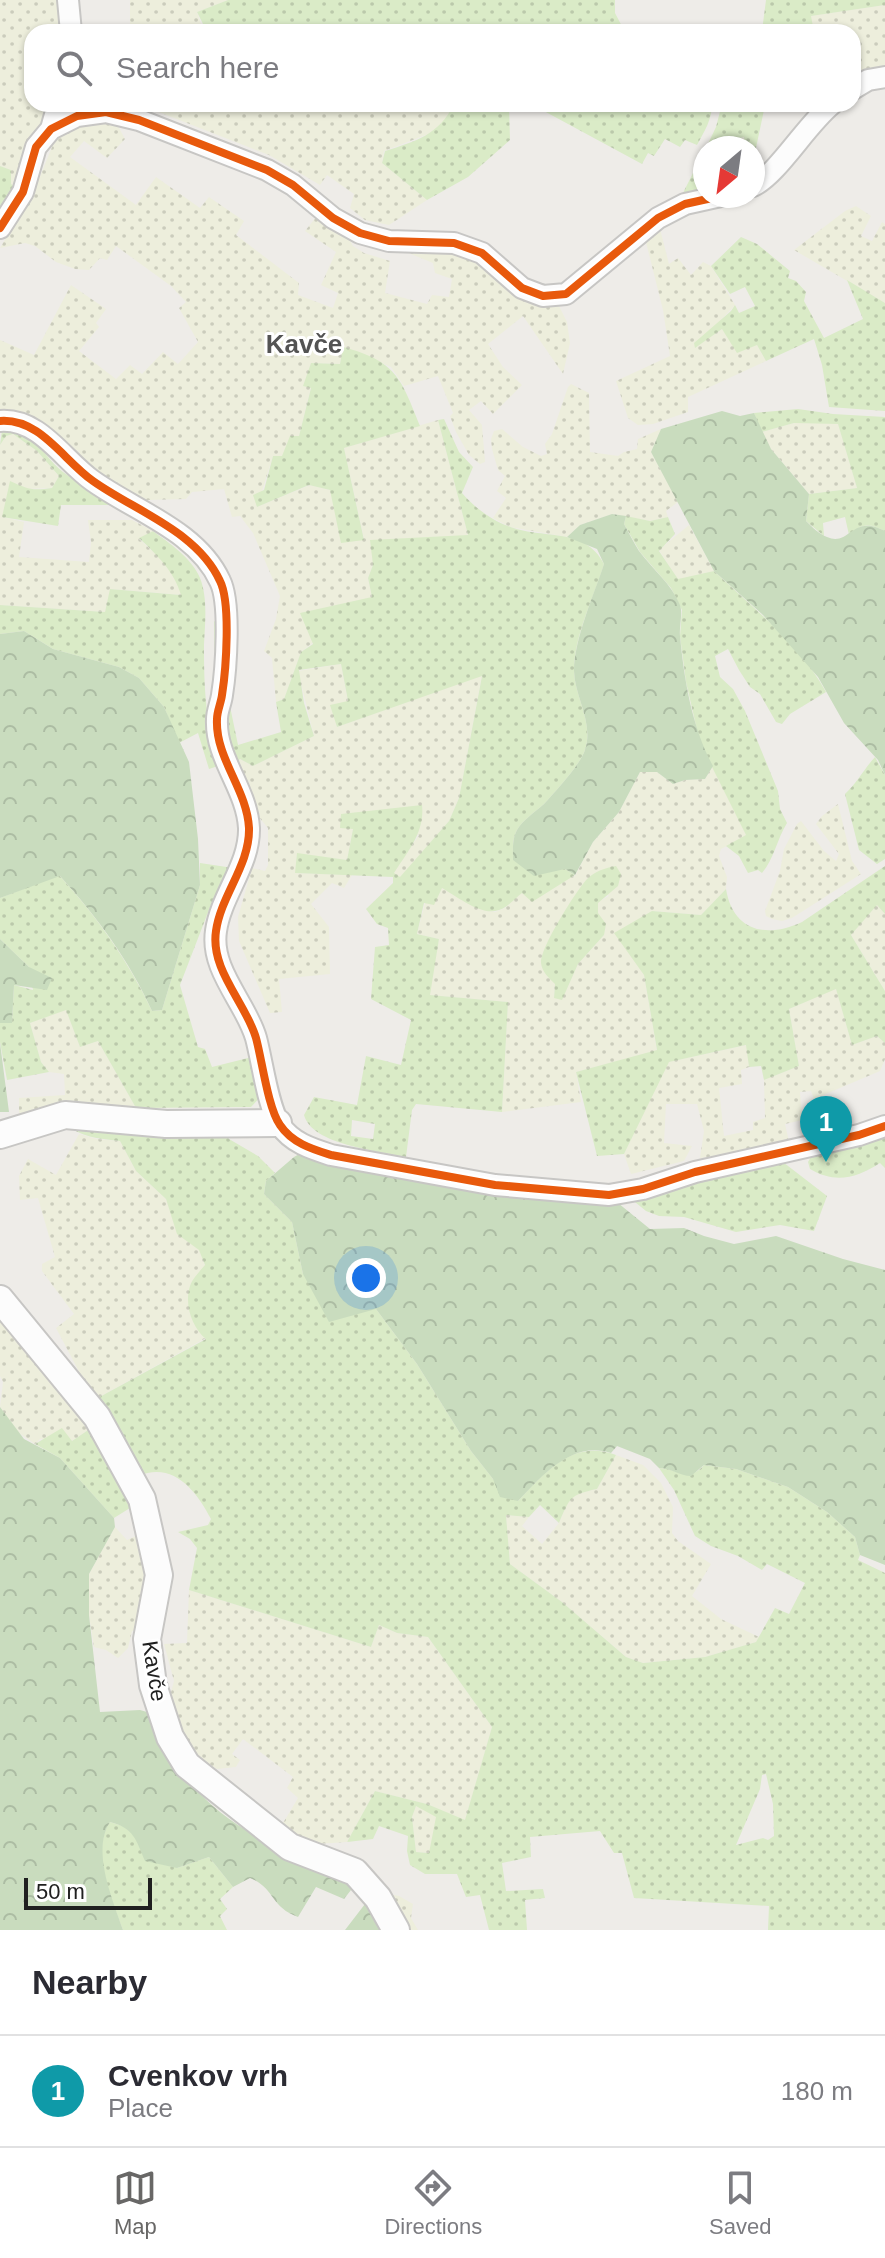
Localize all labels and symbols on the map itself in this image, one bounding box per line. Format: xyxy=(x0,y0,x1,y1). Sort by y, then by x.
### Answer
north arrow xyxy=(693,136,765,208)
district label: Kavče xyxy=(266,329,342,359)
pin: 1 xyxy=(800,1096,852,1162)
your location xyxy=(346,1258,386,1298)
street label: Kavče xyxy=(137,1639,172,1703)
scale bar xyxy=(24,1874,152,1910)

